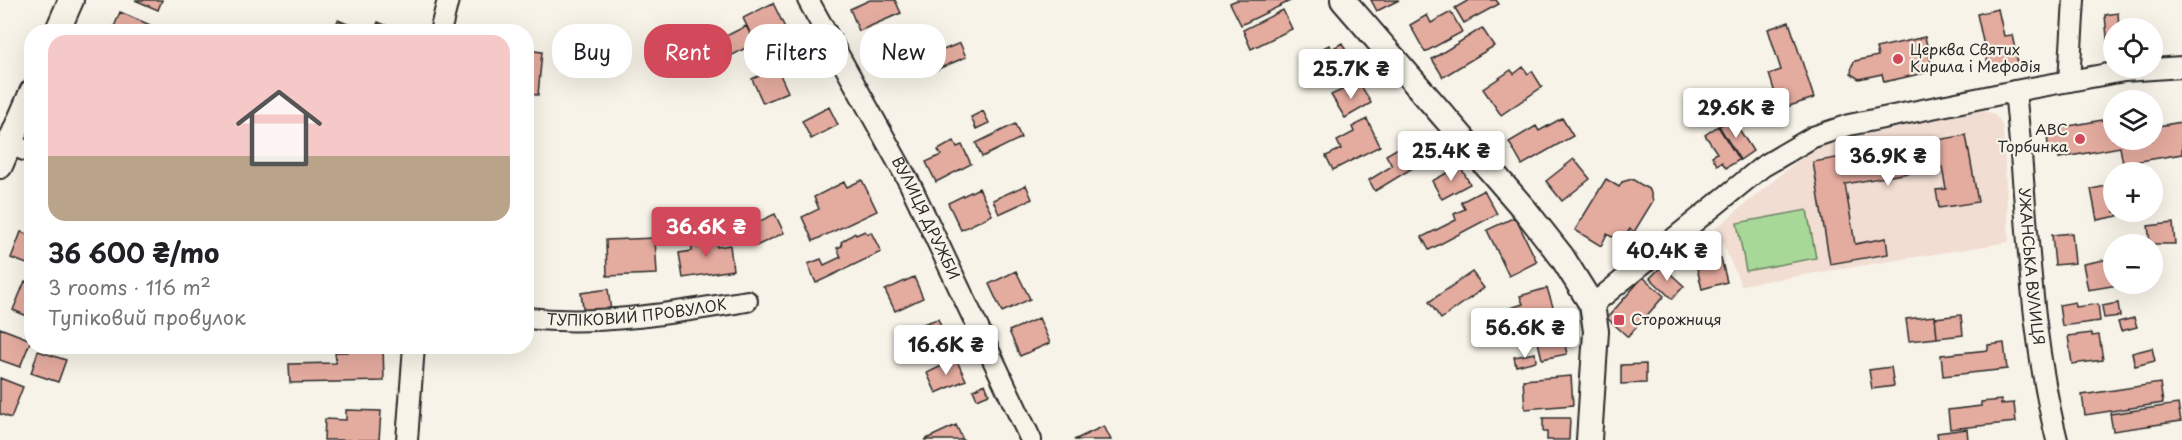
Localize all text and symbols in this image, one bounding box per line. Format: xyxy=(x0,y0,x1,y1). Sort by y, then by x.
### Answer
map controls xyxy=(2103,18,2163,294)
button: locate xyxy=(2103,18,2163,78)
chip: Buy xyxy=(552,24,632,78)
chip: Rent xyxy=(644,24,732,78)
chip: Filters xyxy=(744,24,848,78)
chip: New xyxy=(860,24,946,78)
place label: Церква Святих Кирила і Мефодія xyxy=(1910,37,2041,77)
pin: 25.7K ₴ xyxy=(1296,49,1406,100)
marker: Церква Святих Кирила і Мефодія xyxy=(1891,52,1905,66)
text: 25.7K ₴ xyxy=(1313,53,1389,83)
icon: home xyxy=(225,74,333,182)
pin: 29.6K ₴ xyxy=(1681,88,1791,139)
button: layers xyxy=(2103,90,2163,150)
text: 29.6K ₴ xyxy=(1697,92,1775,122)
place label: ABC Торбинка xyxy=(1998,117,2069,157)
pin: 25.4K ₴ xyxy=(1396,131,1506,182)
marker: ABC Торбинка xyxy=(2073,132,2087,146)
text: 25.4K ₴ xyxy=(1412,135,1490,165)
pin: 36.9K ₴ xyxy=(1833,136,1943,187)
text: 36.9K ₴ xyxy=(1849,140,1927,170)
street label: ВУЛИЦЯ ДРУЖБИ xyxy=(887,152,967,283)
button: + xyxy=(2103,162,2163,222)
street label: УЖАНСЬКА ВУЛИЦЯ xyxy=(2014,187,2052,346)
pin: 36.6K ₴ xyxy=(651,207,761,258)
text: 36.6K ₴ xyxy=(666,211,746,241)
pin: 40.4K ₴ xyxy=(1612,231,1722,282)
text: 36 600 ₴/mo xyxy=(48,233,219,272)
button: − xyxy=(2103,234,2163,294)
text: 40.4K ₴ xyxy=(1626,235,1708,265)
text: 3 rooms · 116 m² xyxy=(48,272,211,302)
street label: ТУПІКОВИЙ ПРОВУЛОК xyxy=(546,292,728,330)
text: Тупіковий провулок xyxy=(48,302,246,332)
place label: Сторожниця xyxy=(1631,307,1722,330)
pin: 56.6K ₴ xyxy=(1470,308,1580,359)
text: 56.6K ₴ xyxy=(1485,312,1565,342)
marker: Сторожниця xyxy=(1612,313,1626,327)
pin: 16.6K ₴ xyxy=(891,325,1001,376)
text: 16.6K ₴ xyxy=(908,329,984,359)

